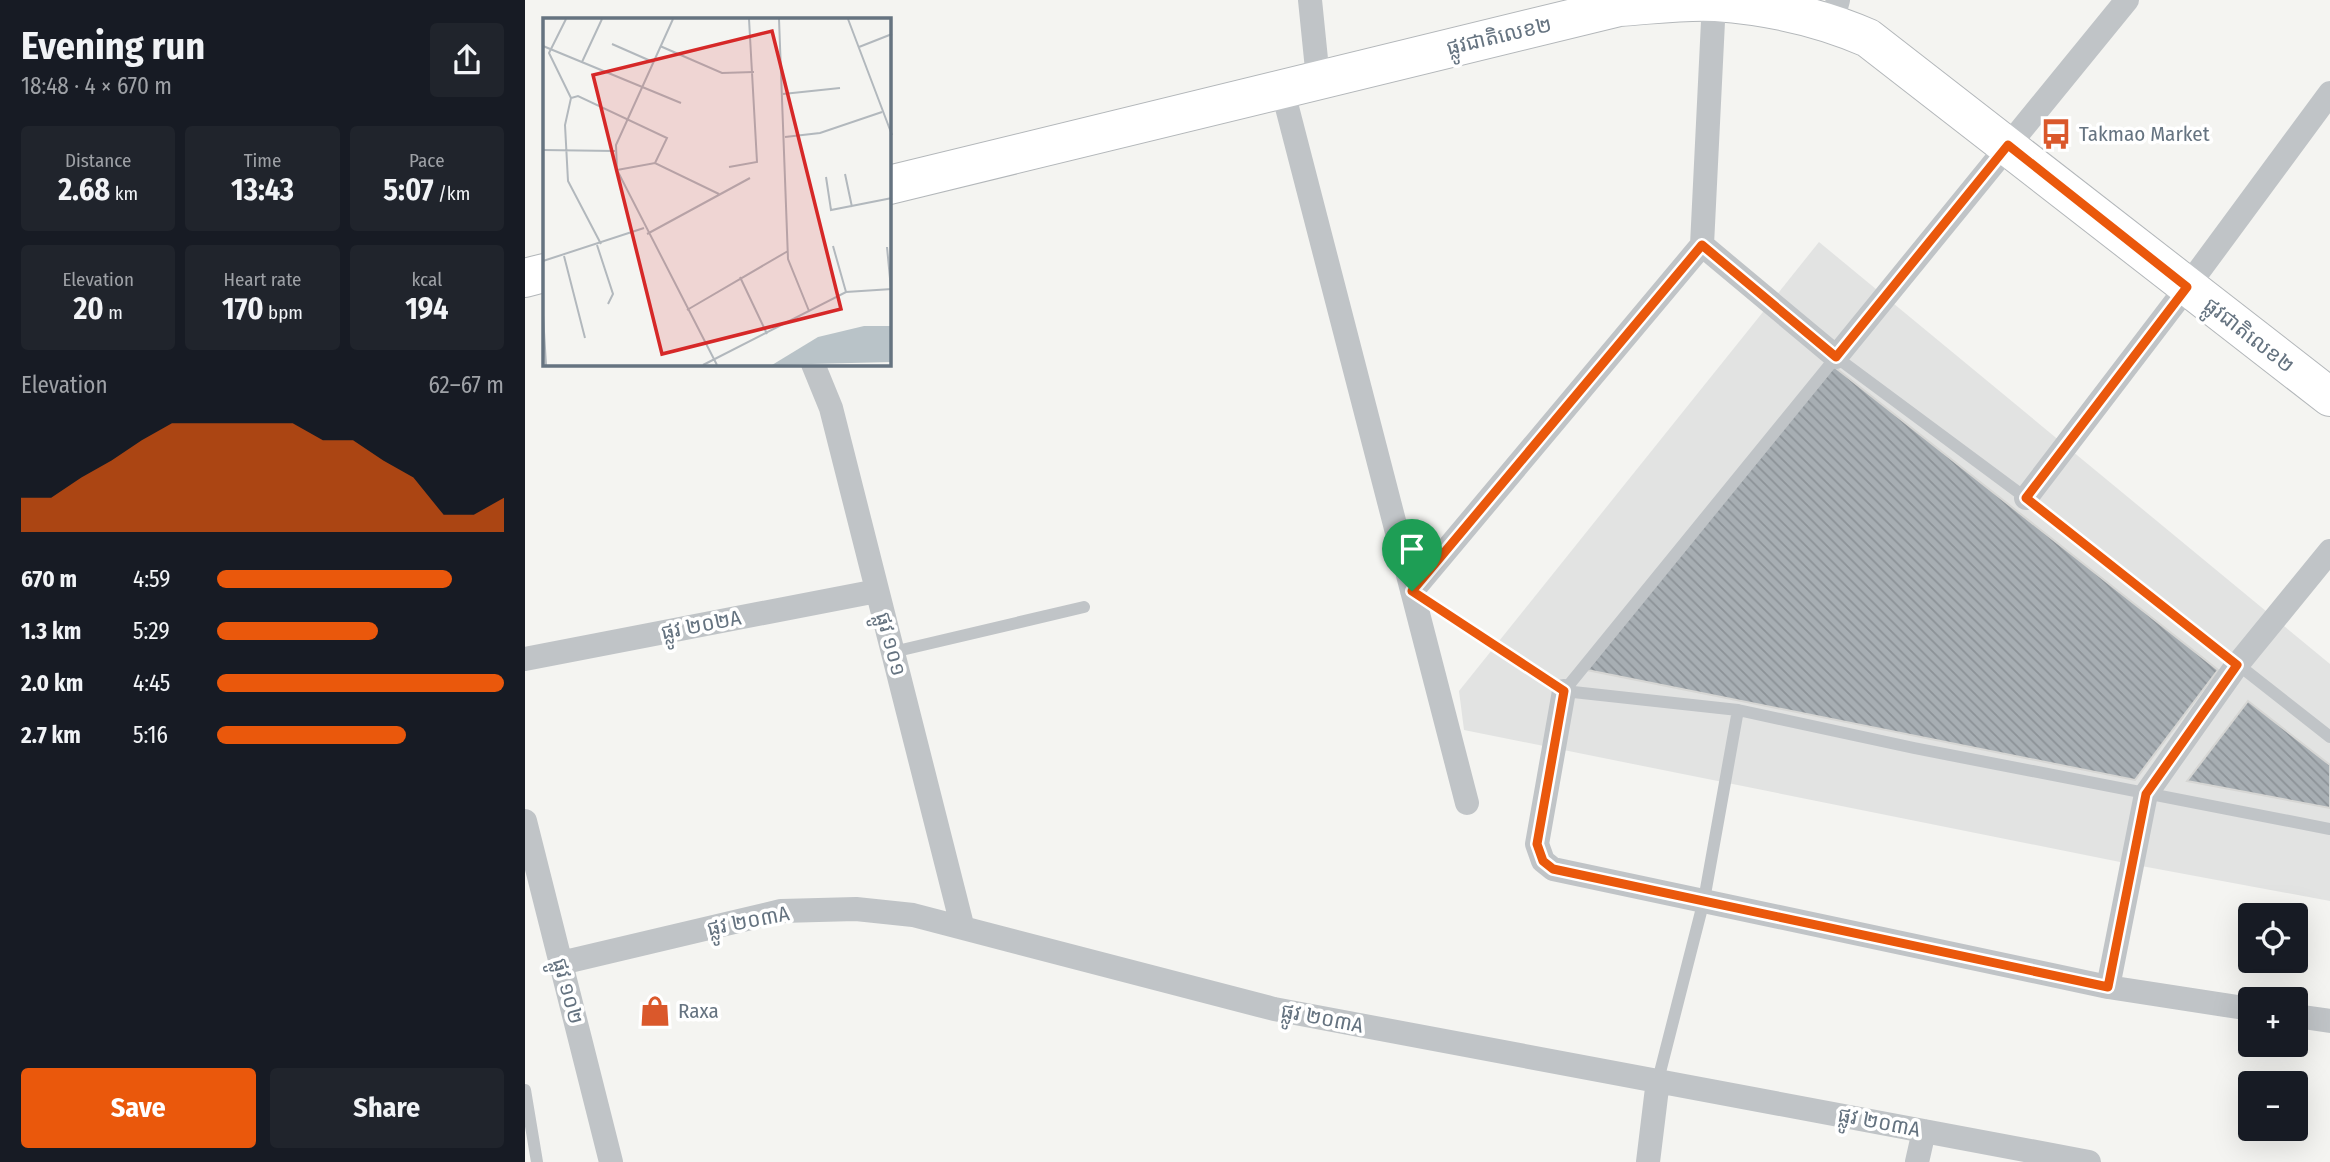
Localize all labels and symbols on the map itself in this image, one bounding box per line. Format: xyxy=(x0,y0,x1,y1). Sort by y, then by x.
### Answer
street label: ផ្លូវជាតិលេខ២ xyxy=(1444,11,1556,67)
inset map xyxy=(543,18,891,366)
bus stop icon: Takmao Market xyxy=(2039,117,2073,151)
place label: Takmao Market xyxy=(2079,121,2210,147)
street label: ផ្លូវជាតិលេខ២ xyxy=(2195,292,2299,383)
pin xyxy=(1382,519,1442,591)
street label: ផ្លូវ ២០២A xyxy=(659,605,744,652)
street label: ផ្លូវ ១០១ xyxy=(864,609,912,680)
street label: ផ្លូវ ២០៣A xyxy=(705,900,793,948)
street label: ផ្លូវ ១០២ xyxy=(541,955,589,1029)
shop icon: Raxa xyxy=(638,994,672,1028)
street label: ផ្លូវ ២០៣A xyxy=(1277,997,1365,1045)
place label: Raxa xyxy=(678,998,719,1024)
street label: ផ្លូវ ២០៣A xyxy=(1834,1101,1922,1149)

